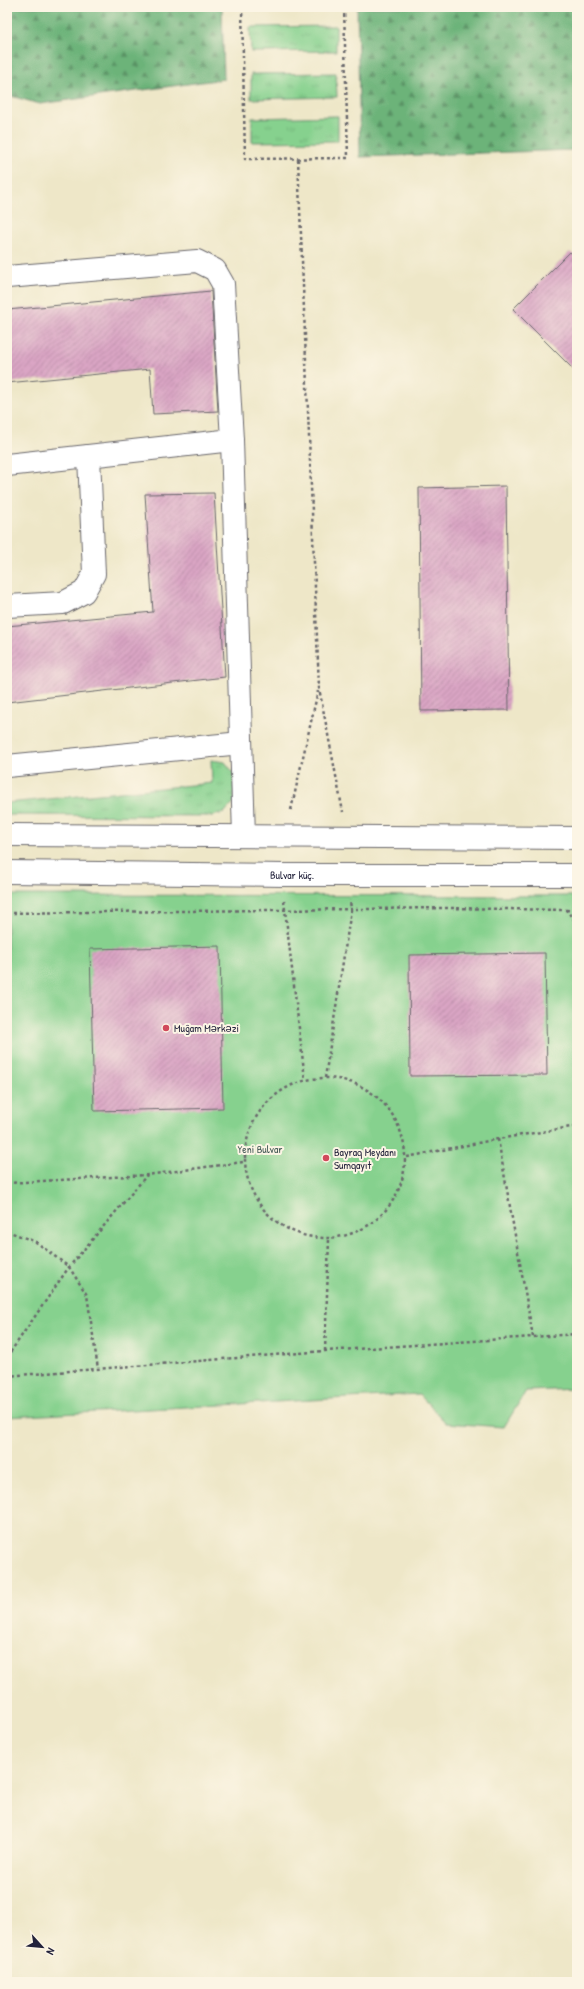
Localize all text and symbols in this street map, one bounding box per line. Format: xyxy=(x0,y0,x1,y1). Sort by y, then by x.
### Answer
street label: Bulvar küç. xyxy=(270,868,314,882)
place label: Muğam Mərkəzi xyxy=(174,1021,239,1035)
marker: Muğam Mərkəzi xyxy=(161,1023,171,1033)
park label: Yeni Bulvar xyxy=(237,1142,283,1156)
place label: Bayraq Meydanı Sumqayıt xyxy=(334,1145,396,1172)
marker: Bayraq Meydanı Sumqayıt xyxy=(321,1153,331,1163)
north arrow xyxy=(22,1927,62,1967)
text: N xyxy=(43,1946,58,1957)

